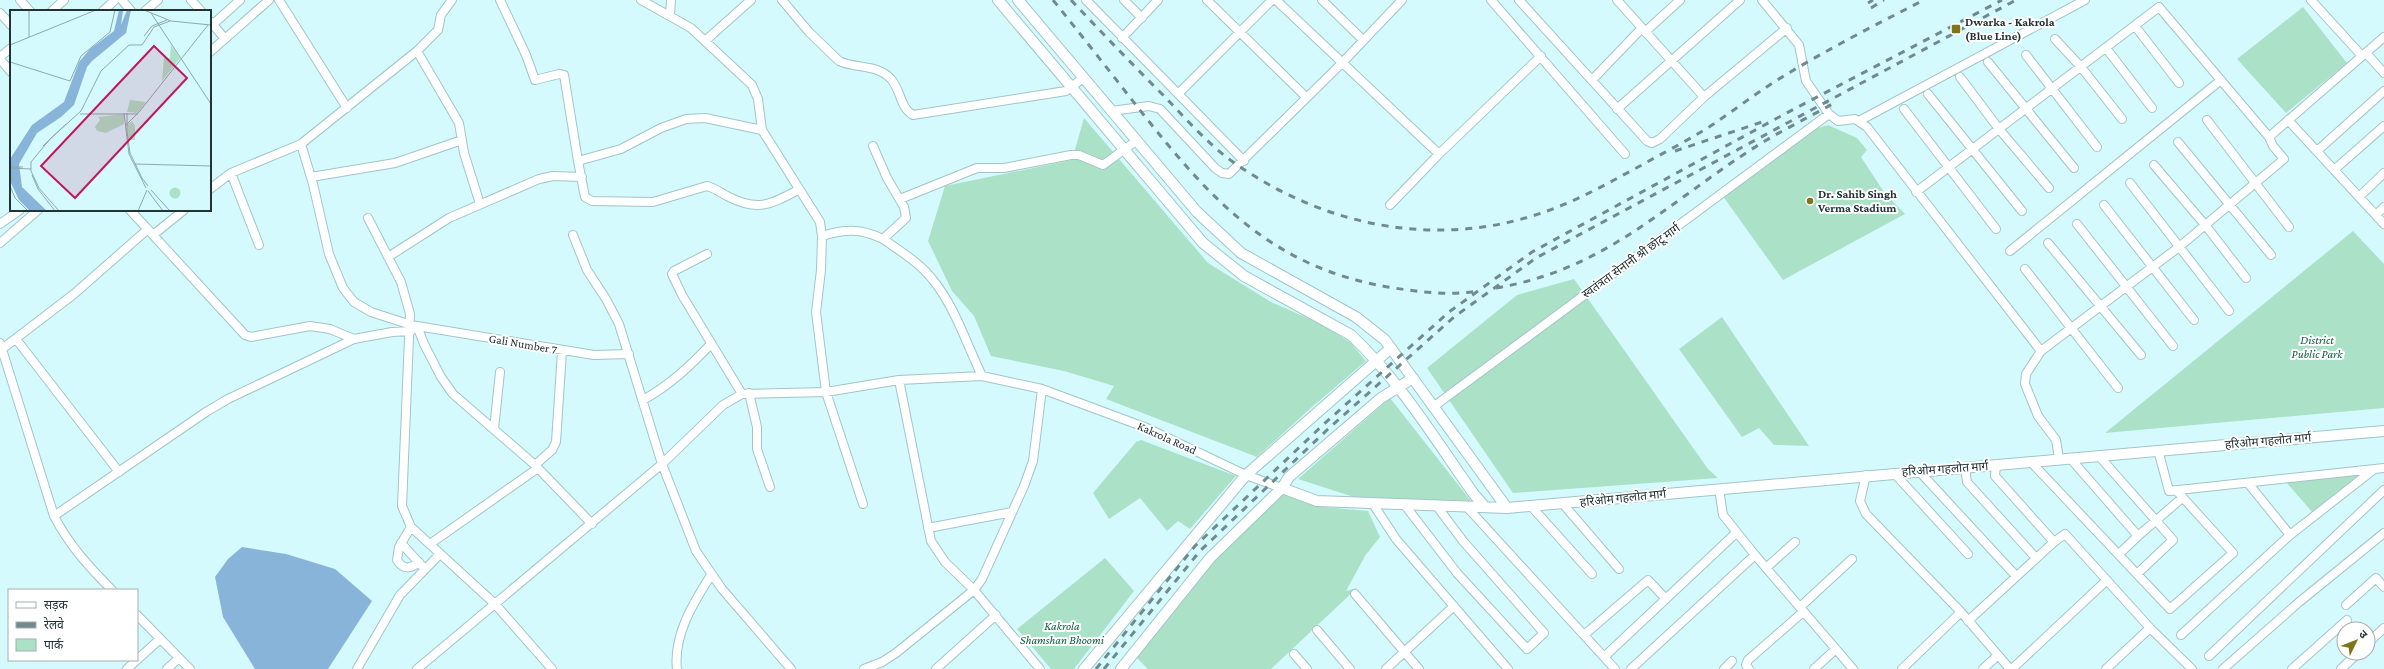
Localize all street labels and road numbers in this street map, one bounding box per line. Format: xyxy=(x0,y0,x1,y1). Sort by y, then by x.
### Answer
street label: स्वतंत्रता सेनानी श्री छोटू मार्ग xyxy=(1579,219,1684,302)
street label: Gali Number 7 xyxy=(488,331,559,357)
street label: Kakrola Road xyxy=(1135,419,1199,458)
street label: हरिओम गहलोत मार्ग xyxy=(2224,429,2313,452)
street label: हरिओम गहलोत मार्ग xyxy=(1901,458,1990,479)
street label: हरिओम गहलोत मार्ग xyxy=(1579,485,1668,509)

